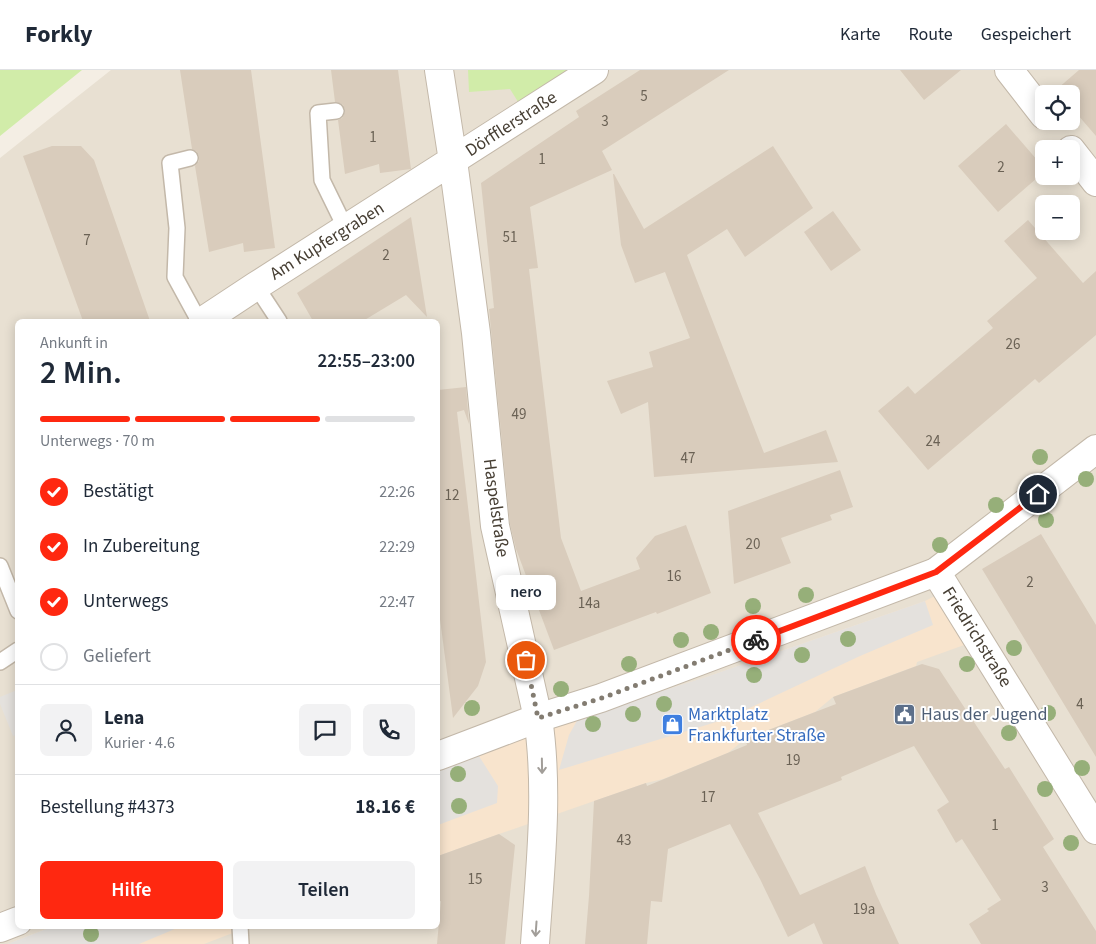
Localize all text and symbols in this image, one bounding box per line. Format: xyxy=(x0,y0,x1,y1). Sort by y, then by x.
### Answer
text: Forkly xyxy=(25,17,93,52)
text: Karte xyxy=(840,22,880,47)
text: Route xyxy=(908,22,953,47)
text: Gespeichert xyxy=(981,22,1071,47)
street label: Dörfflerstraße xyxy=(460,85,562,163)
map controls xyxy=(1035,85,1080,240)
button: locate xyxy=(1035,85,1080,130)
house number: 5 xyxy=(640,86,648,107)
house number: 3 xyxy=(601,111,609,132)
house number: 1 xyxy=(369,127,377,148)
button: + xyxy=(1035,140,1080,185)
house number: 1 xyxy=(538,149,546,170)
house number: 2 xyxy=(997,157,1005,178)
button: − xyxy=(1035,195,1080,240)
street label: Am Kupfergraben xyxy=(265,196,389,286)
house number: 51 xyxy=(503,227,517,248)
house number: 7 xyxy=(83,230,91,251)
house number: 2 xyxy=(382,245,390,266)
text: Ankunft in xyxy=(40,332,108,354)
house number: 26 xyxy=(1006,334,1020,355)
text: 22:55–23:00 xyxy=(317,348,415,375)
text: 2 Min. xyxy=(40,350,122,396)
house number: 49 xyxy=(512,404,526,425)
text: Unterwegs · 70 m xyxy=(40,430,155,452)
house number: 24 xyxy=(926,431,941,452)
house number: 47 xyxy=(681,448,695,469)
street label: Haspelstraße xyxy=(477,457,515,559)
pin xyxy=(1017,473,1059,515)
icon: check xyxy=(40,478,68,506)
text: Bestätigt xyxy=(83,478,154,505)
icon: home xyxy=(1024,480,1052,508)
text: 22:26 xyxy=(379,481,415,503)
house number: 12 xyxy=(445,485,459,506)
icon: check xyxy=(40,533,68,561)
text: In Zubereitung xyxy=(83,533,200,560)
house number: 20 xyxy=(746,534,760,555)
text: 22:29 xyxy=(379,536,415,558)
house number: 16 xyxy=(667,566,681,587)
house number: 2 xyxy=(1026,572,1034,593)
callout: nero xyxy=(496,575,556,610)
text: nero xyxy=(510,581,542,603)
street label: Friedrichstraße xyxy=(936,582,1018,692)
icon: check xyxy=(40,588,68,616)
text: Unterwegs xyxy=(83,588,169,615)
text: 22:47 xyxy=(379,591,415,613)
house number: 14a xyxy=(578,593,600,614)
courier xyxy=(731,615,781,665)
icon: bike xyxy=(742,626,770,654)
pin xyxy=(505,639,547,681)
text: Geliefert xyxy=(83,643,151,670)
icon: bag xyxy=(512,646,540,674)
house number: 4 xyxy=(1076,694,1084,715)
place label: Marktplatz Frankfurter Straße xyxy=(688,702,826,748)
public building icon: Haus der Jugend xyxy=(893,702,917,726)
place label: Haus der Jugend xyxy=(921,702,1048,727)
button: person xyxy=(40,704,92,756)
button: chat xyxy=(299,704,351,756)
button: phone xyxy=(363,704,415,756)
text: Lena xyxy=(104,705,144,732)
shop icon: Marktplatz Frankfurter Straße xyxy=(660,712,684,736)
text: Kurier · 4.6 xyxy=(104,732,175,754)
house number: 19 xyxy=(786,750,800,771)
one-way arrow xyxy=(538,758,547,774)
house number: 17 xyxy=(701,787,715,808)
text: Bestellung #4373 xyxy=(40,794,175,821)
text: 18.16 € xyxy=(355,794,415,821)
house number: 1 xyxy=(991,815,999,836)
house number: 43 xyxy=(617,830,631,851)
button: Hilfe xyxy=(40,861,223,919)
button: Teilen xyxy=(233,861,415,919)
house number: 15 xyxy=(468,869,482,890)
house number: 3 xyxy=(1041,877,1049,898)
house number: 19a xyxy=(853,899,875,920)
one-way arrow xyxy=(531,920,541,936)

